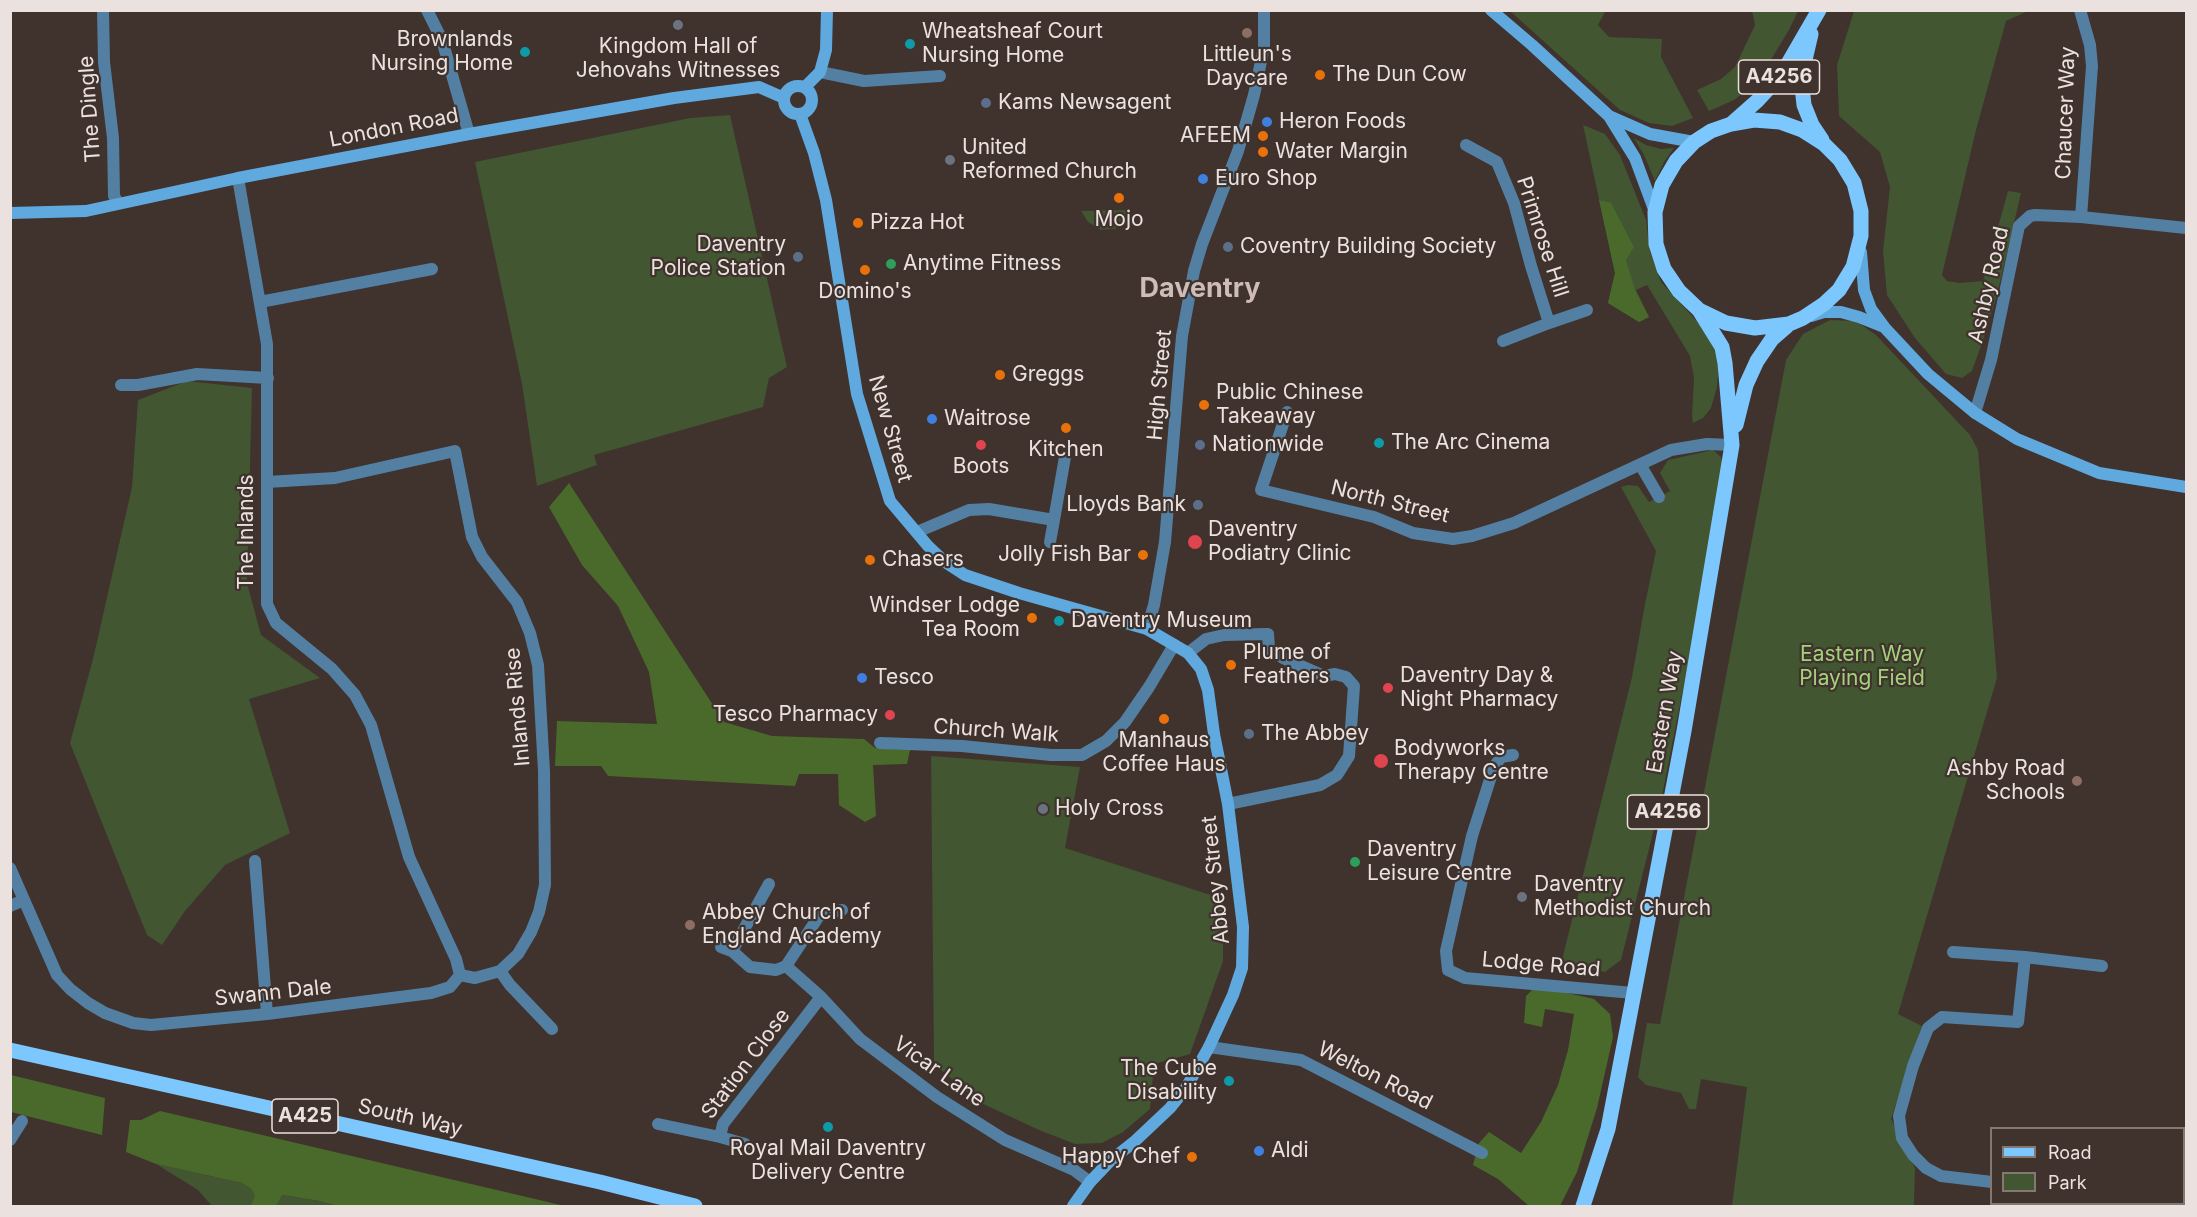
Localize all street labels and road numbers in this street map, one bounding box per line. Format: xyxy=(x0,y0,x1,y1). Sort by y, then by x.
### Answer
street label: Chaucer Way xyxy=(2051,46,2081,180)
street label: The Dingle xyxy=(74,55,106,163)
road number: A4256 xyxy=(1738,60,1820,94)
street label: London Road xyxy=(327,103,461,153)
street label: Primrose Hill xyxy=(1511,173,1573,301)
street label: Ashby Road xyxy=(1963,224,2015,346)
street label: High Street xyxy=(1143,329,1177,441)
street label: New Street xyxy=(863,373,917,485)
street label: The Inlands xyxy=(234,474,260,590)
street label: North Street xyxy=(1328,475,1452,529)
street label: Inlands Rise xyxy=(500,647,536,767)
street label: Eastern Way xyxy=(1642,649,1688,775)
street label: Church Walk xyxy=(932,714,1060,748)
road number: A4256 xyxy=(1628,795,1708,829)
street label: Abbey Street xyxy=(1197,815,1235,945)
street label: Lodge Road xyxy=(1481,947,1601,983)
street label: Swann Dale xyxy=(213,974,333,1012)
street label: Station Close xyxy=(696,1004,796,1124)
street label: Vicar Lane xyxy=(888,1031,990,1113)
street label: Welton Road xyxy=(1313,1036,1437,1116)
street label: South Way xyxy=(355,1094,465,1142)
road number: A425 xyxy=(272,1099,338,1133)

